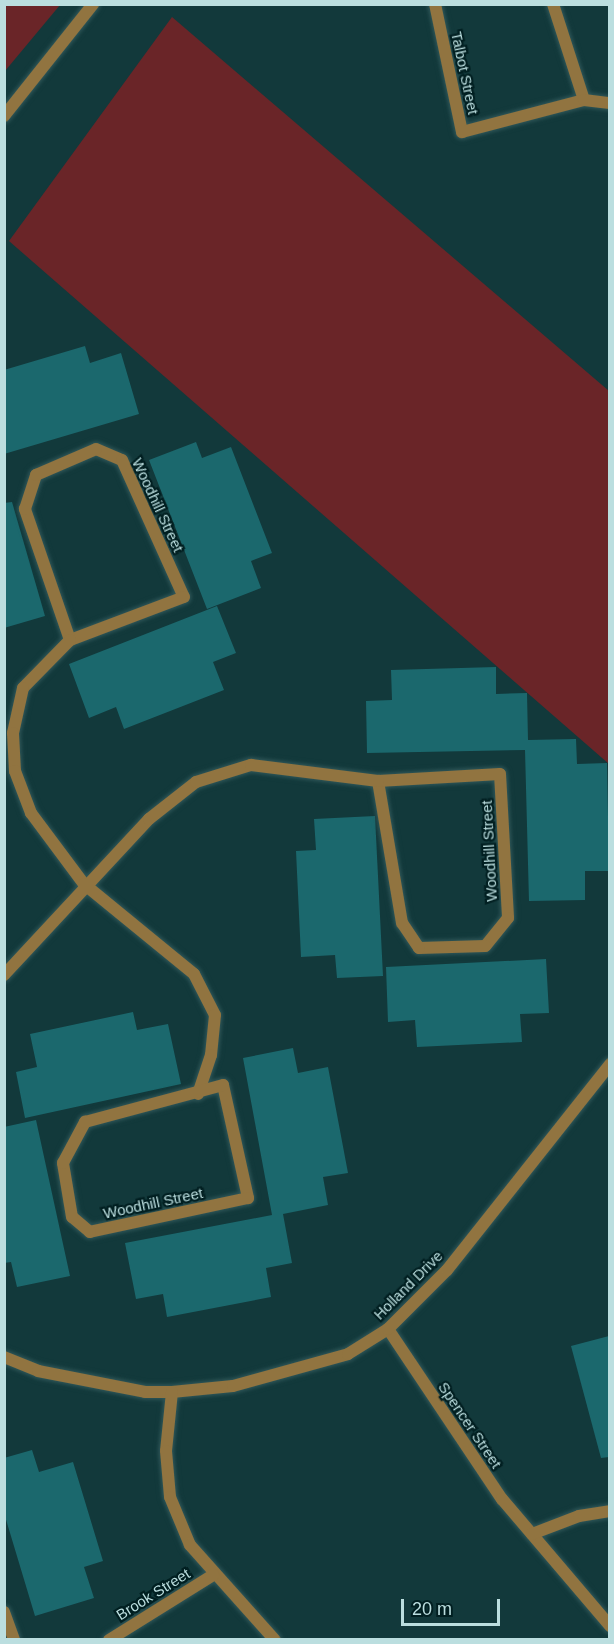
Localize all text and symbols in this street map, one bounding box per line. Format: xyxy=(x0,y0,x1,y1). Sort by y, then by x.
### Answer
street label: Talbot Street xyxy=(447,30,483,116)
street label: Woodhill Street xyxy=(128,455,188,555)
street label: Woodhill Street xyxy=(477,800,501,902)
street label: Woodhill Street xyxy=(102,1184,204,1222)
street label: Holland Drive xyxy=(370,1247,446,1323)
street label: Spencer Street xyxy=(435,1378,505,1472)
street label: Brook Street xyxy=(113,1564,193,1624)
scale bar xyxy=(404,1587,503,1625)
text: 20 m xyxy=(412,1599,452,1619)

